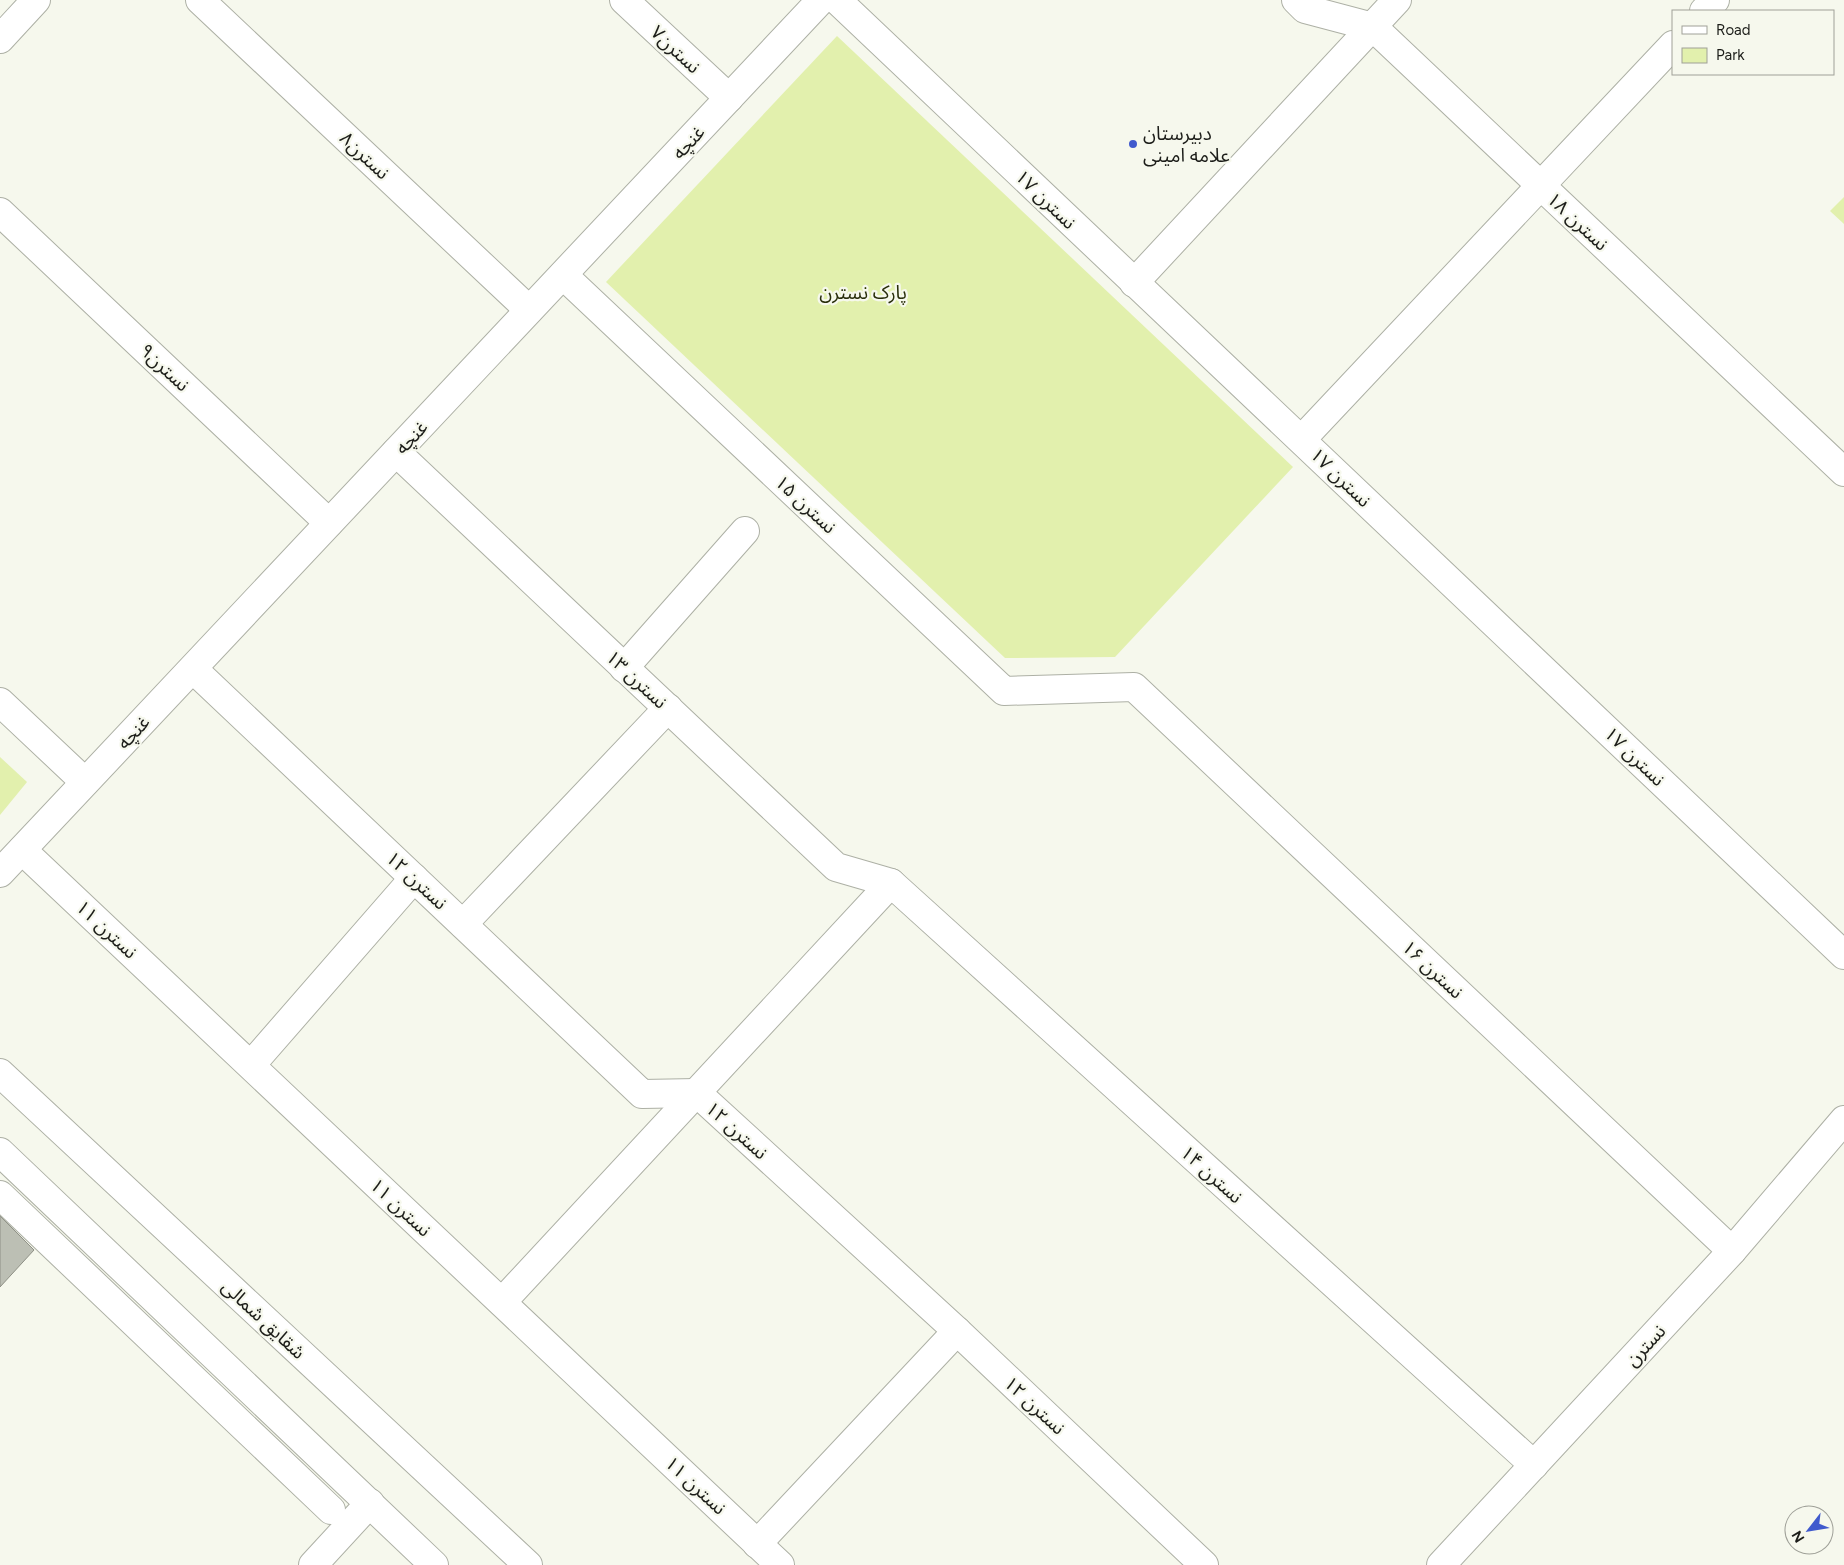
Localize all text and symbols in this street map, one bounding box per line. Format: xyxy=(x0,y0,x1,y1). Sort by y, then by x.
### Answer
legend xyxy=(1672,10,1834,75)
street label: نسترن۷ xyxy=(646,21,705,78)
text: Road xyxy=(1716,21,1751,39)
text: Park xyxy=(1716,46,1745,64)
street label: غنچه xyxy=(667,121,710,165)
place label: دبیرستان علامه امینی xyxy=(1143,122,1230,167)
street label: نسترن۸ xyxy=(335,127,394,184)
marker: دبیرستان علامه امینی xyxy=(1127,138,1139,150)
street label: نسترن ۱۷ xyxy=(1011,165,1081,234)
street label: نسترن ۱۸ xyxy=(1542,187,1613,255)
park label: پارک نسترن xyxy=(819,281,907,305)
street label: نسترن۹ xyxy=(135,339,194,396)
street label: غنچه xyxy=(390,416,433,460)
street label: نسترن ۱۷ xyxy=(1306,443,1376,512)
street label: نسترن ۱۵ xyxy=(770,470,841,538)
street label: نسترن ۱۳ xyxy=(601,645,672,713)
street label: غنچه xyxy=(112,711,155,755)
street label: نسترن ۱۷ xyxy=(1600,722,1670,791)
street label: نسترن ۱۲ xyxy=(381,846,452,914)
street label: نسترن ۱۱ xyxy=(71,895,142,963)
street label: نسترن ۱۶ xyxy=(1397,935,1468,1003)
street label: نسترن ۱۲ xyxy=(701,1097,772,1164)
street label: نسترن ۱۴ xyxy=(1176,1141,1247,1208)
street label: نسترن ۱۱ xyxy=(365,1173,436,1241)
street label: شقایق شمالی xyxy=(217,1275,310,1364)
street label: نسترن xyxy=(1620,1320,1670,1371)
street label: نسترن ۱۲ xyxy=(999,1371,1070,1439)
street label: نسترن ۱۱ xyxy=(660,1451,731,1519)
north arrow xyxy=(1784,1505,1834,1555)
text: N xyxy=(1788,1527,1808,1545)

